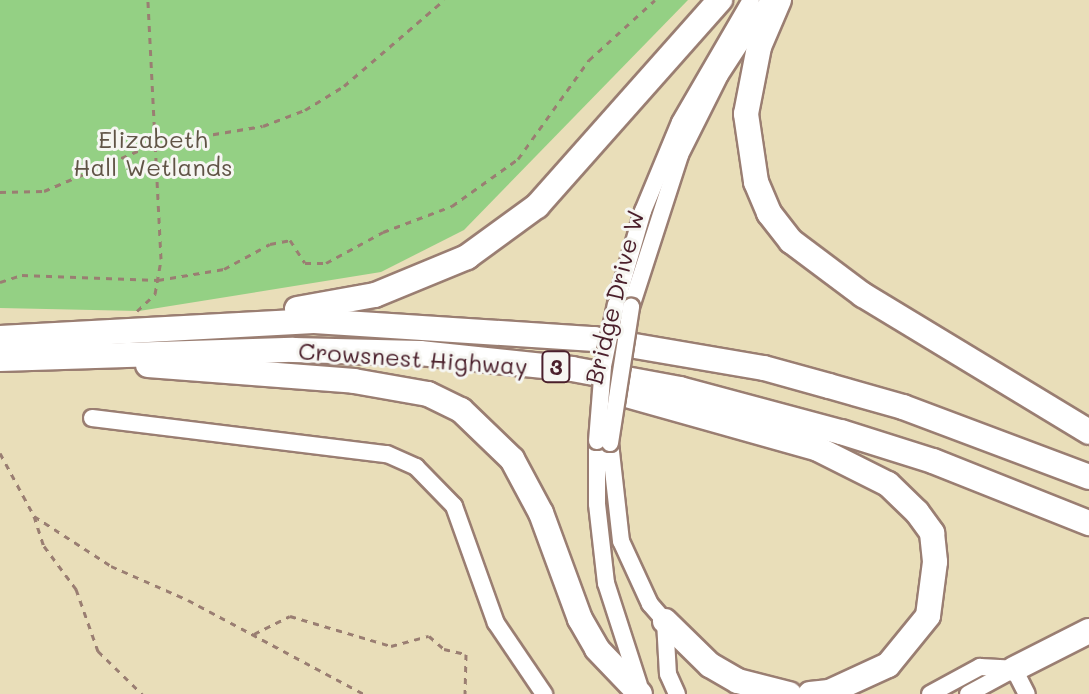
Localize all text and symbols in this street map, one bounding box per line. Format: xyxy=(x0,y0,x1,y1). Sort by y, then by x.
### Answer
park label: Elizabeth Hall Wetlands xyxy=(73,125,233,181)
street label: Bridge Drive W xyxy=(578,207,650,387)
street label: Crowsnest Highway xyxy=(297,336,529,380)
road number: 3 xyxy=(540,349,572,385)

